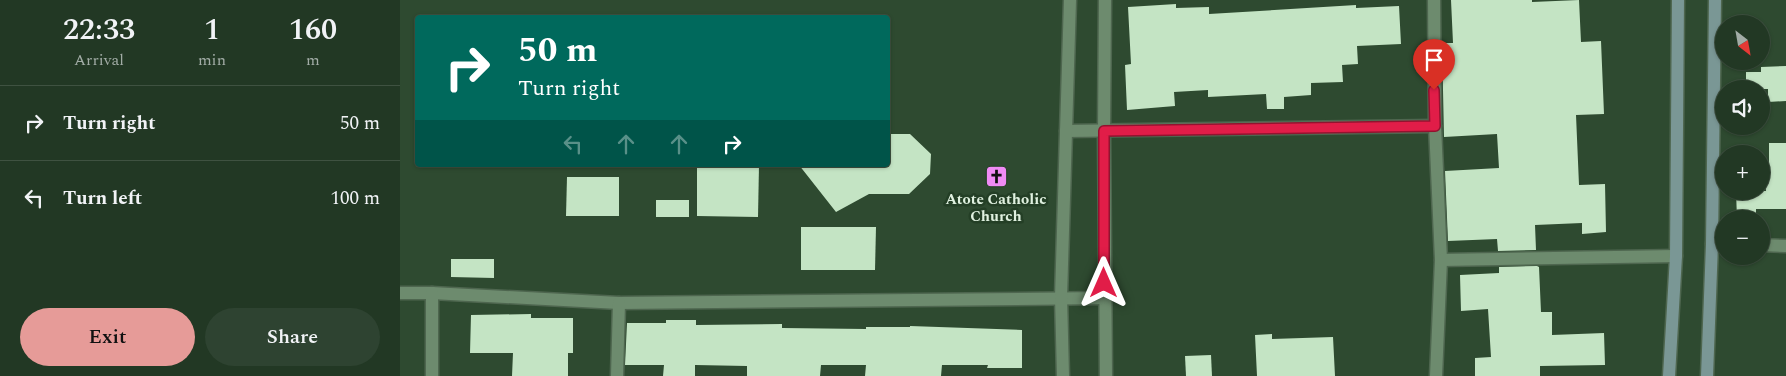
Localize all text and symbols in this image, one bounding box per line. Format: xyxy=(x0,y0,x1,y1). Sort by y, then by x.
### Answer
text: 22:33 xyxy=(63,7,135,53)
text: 1 xyxy=(204,7,220,53)
text: 160 xyxy=(289,7,337,53)
north arrow xyxy=(1715,15,1770,70)
map controls xyxy=(1715,15,1770,265)
text: 50 m xyxy=(518,24,598,77)
icon: right xyxy=(435,35,500,100)
pin xyxy=(1413,39,1455,90)
icon: arrive xyxy=(1420,46,1448,74)
text: Arrival xyxy=(74,48,124,72)
text: min xyxy=(198,48,226,72)
text: m xyxy=(306,48,320,72)
text: Turn right xyxy=(518,72,620,105)
button: sound xyxy=(1715,80,1770,135)
icon: right xyxy=(20,109,48,137)
text: Turn right xyxy=(63,109,156,138)
text: 50 m xyxy=(340,109,380,138)
icon: left xyxy=(559,130,587,158)
icon: ahead xyxy=(612,130,640,158)
icon: ahead xyxy=(665,130,693,158)
icon: right xyxy=(718,130,746,158)
button: + xyxy=(1715,145,1770,200)
church icon: Atote Catholic Church xyxy=(984,164,1008,188)
icon: left xyxy=(20,184,48,212)
text: Turn left xyxy=(63,184,142,213)
text: 100 m xyxy=(330,184,380,213)
place label: Atote Catholic Church xyxy=(946,188,1046,228)
button: − xyxy=(1715,210,1770,265)
position arrow xyxy=(1077,256,1129,308)
button: Exit xyxy=(20,308,195,366)
button: Share xyxy=(205,308,380,366)

